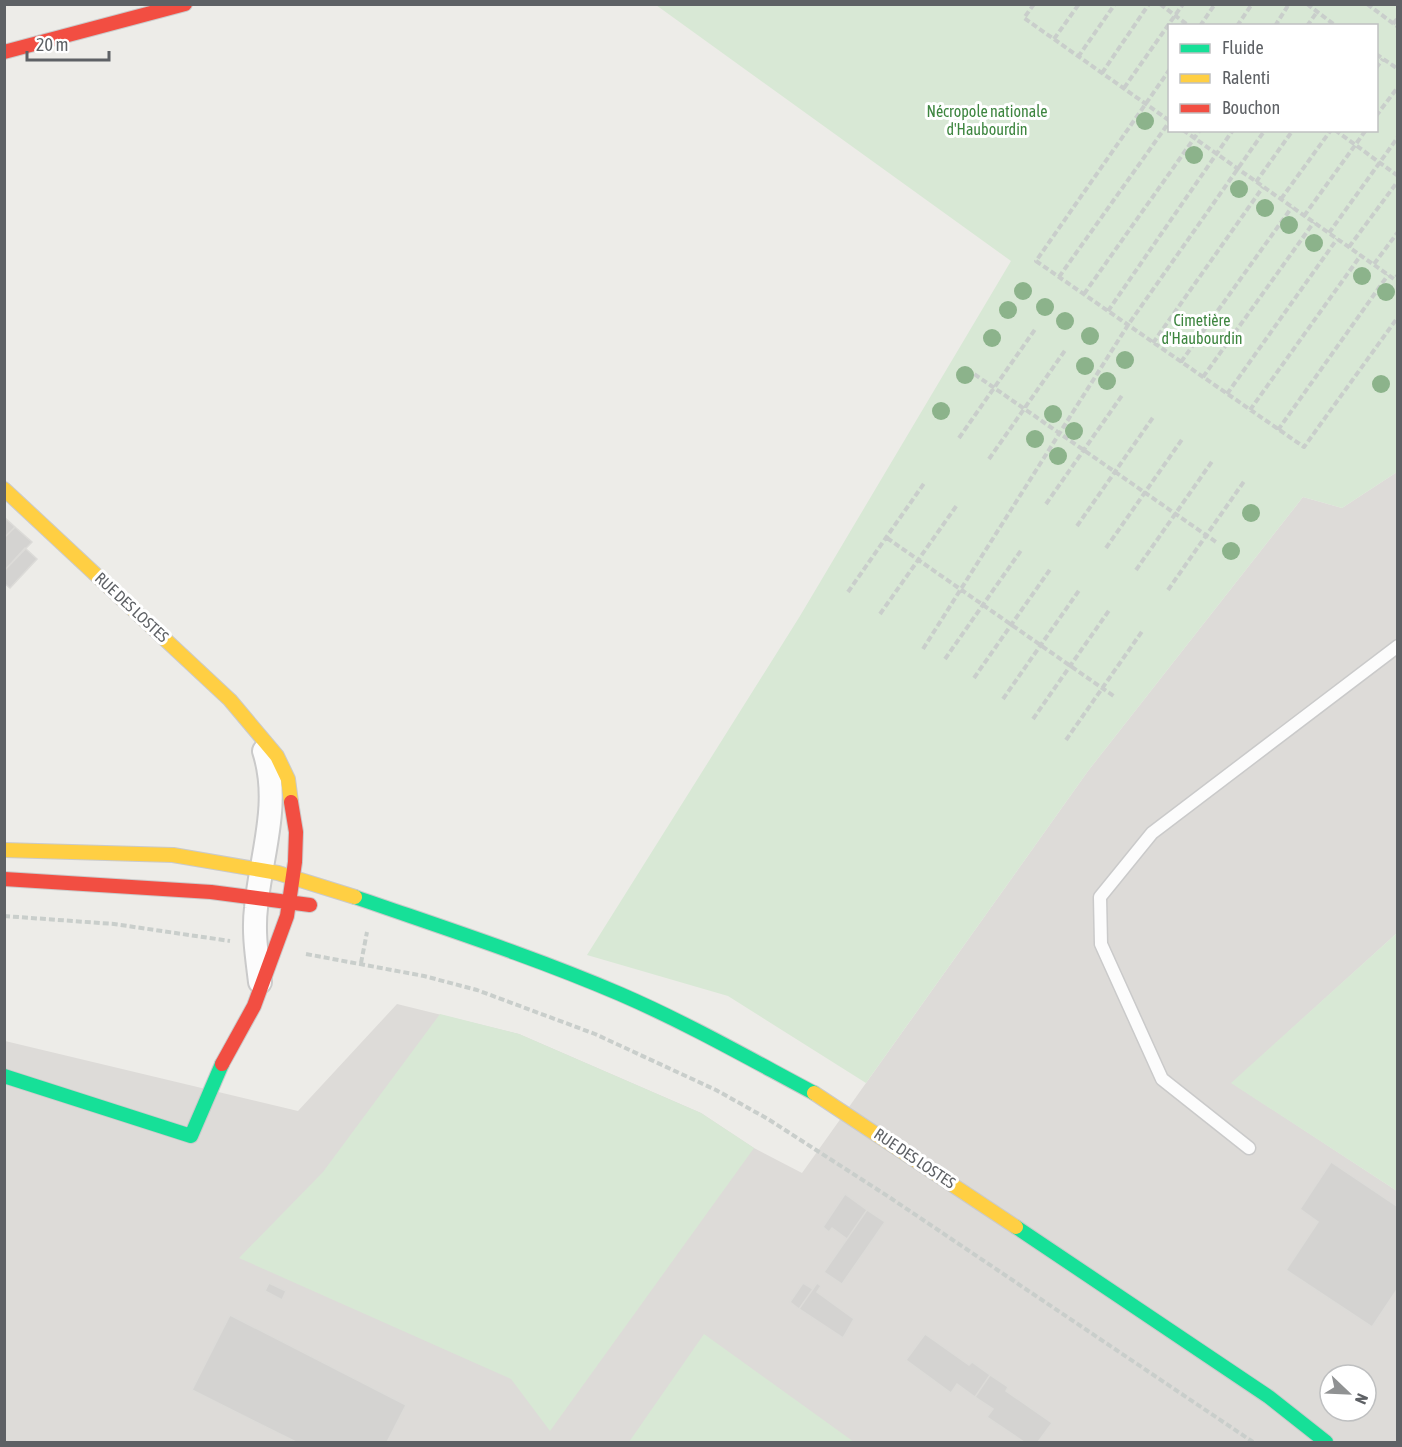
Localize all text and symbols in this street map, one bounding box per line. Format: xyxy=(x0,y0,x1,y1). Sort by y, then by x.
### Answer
scale bar xyxy=(27,24,110,62)
legend xyxy=(1168,24,1378,132)
text: 20 m xyxy=(36,34,68,55)
text: Fluide xyxy=(1222,37,1264,58)
text: Ralenti xyxy=(1222,67,1270,88)
text: Bouchon xyxy=(1222,97,1280,118)
park label: Nécropole nationale d'Haubourdin xyxy=(927,102,1047,138)
park label: Cimetière d'Haubourdin xyxy=(1161,311,1243,347)
street label: RUE DES LOSTES xyxy=(92,568,173,646)
street label: RUE DES LOSTES xyxy=(871,1124,959,1192)
north arrow xyxy=(1318,1363,1378,1423)
text: N xyxy=(1352,1391,1372,1407)

